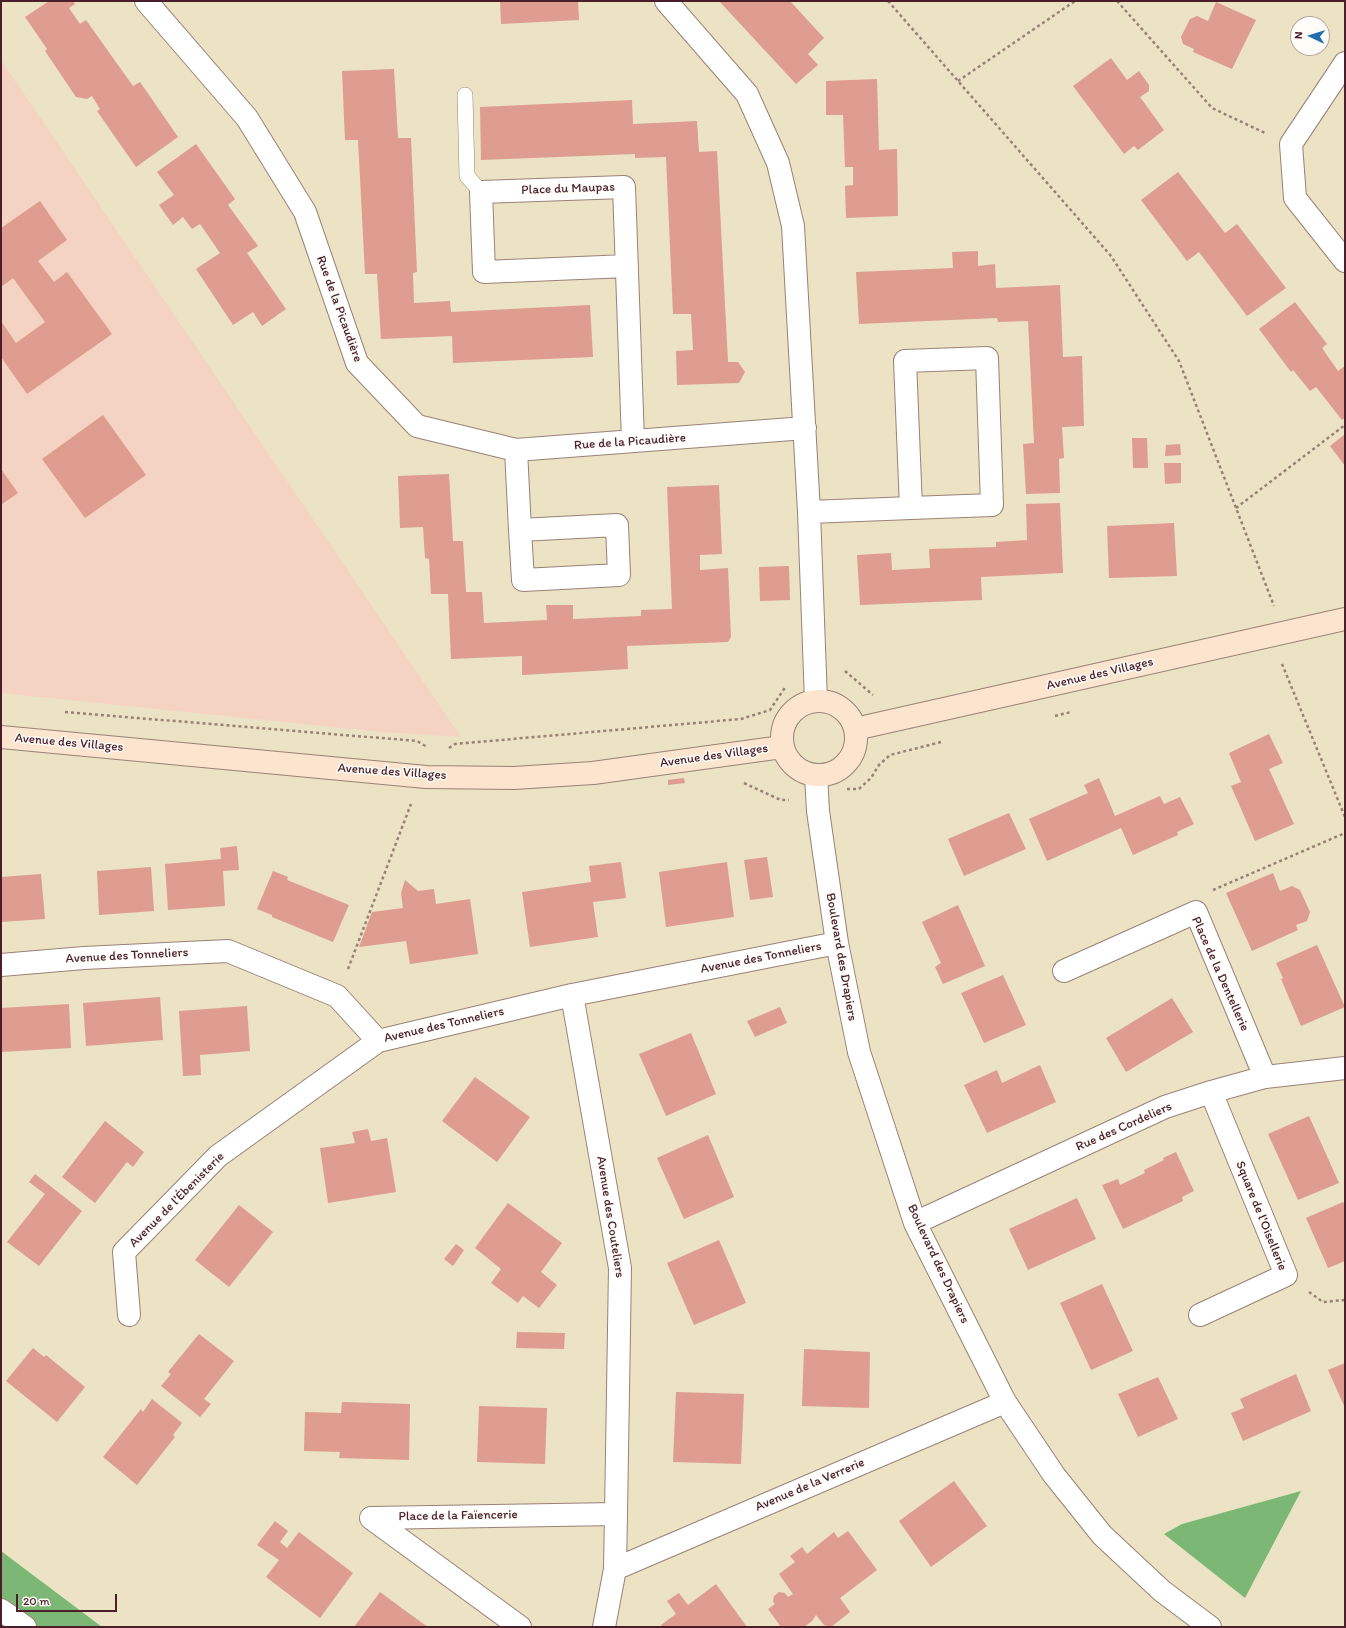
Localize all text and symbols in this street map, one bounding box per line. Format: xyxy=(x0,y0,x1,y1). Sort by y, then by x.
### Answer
north arrow xyxy=(1290,16,1330,56)
text: N xyxy=(1292,31,1305,39)
street label: Place du Maupas xyxy=(521,180,615,198)
street label: Rue de la Picaudière xyxy=(313,254,365,364)
street label: Rue de la Picaudière xyxy=(574,430,686,454)
street label: Avenue des Villages xyxy=(1045,654,1155,694)
street label: Avenue des Villages xyxy=(14,730,124,756)
street label: Avenue des Villages xyxy=(659,741,769,771)
street label: Avenue des Villages xyxy=(337,760,447,784)
street label: Boulevard des Drapiers xyxy=(822,892,860,1022)
street label: Place de la Dentellerie xyxy=(1188,914,1252,1034)
street label: Avenue des Tonneliers xyxy=(699,939,823,977)
street label: Avenue des Tonneliers xyxy=(65,945,189,967)
street label: Avenue des Tonneliers xyxy=(382,1004,506,1046)
street label: Rue des Cordeliers xyxy=(1074,1099,1174,1155)
street label: Avenue de l'Ébenisterie xyxy=(126,1149,228,1251)
street label: Avenue des Couteliers xyxy=(593,1155,627,1279)
street label: Square de l'Oisellerie xyxy=(1232,1159,1290,1273)
street label: Boulevard des Drapiers xyxy=(904,1202,972,1326)
street label: Avenue de la Verrerie xyxy=(753,1455,867,1515)
street label: Place de la Faïencerie xyxy=(398,1507,518,1525)
scale bar xyxy=(18,1586,119,1612)
text: 20 m xyxy=(23,1594,50,1608)

